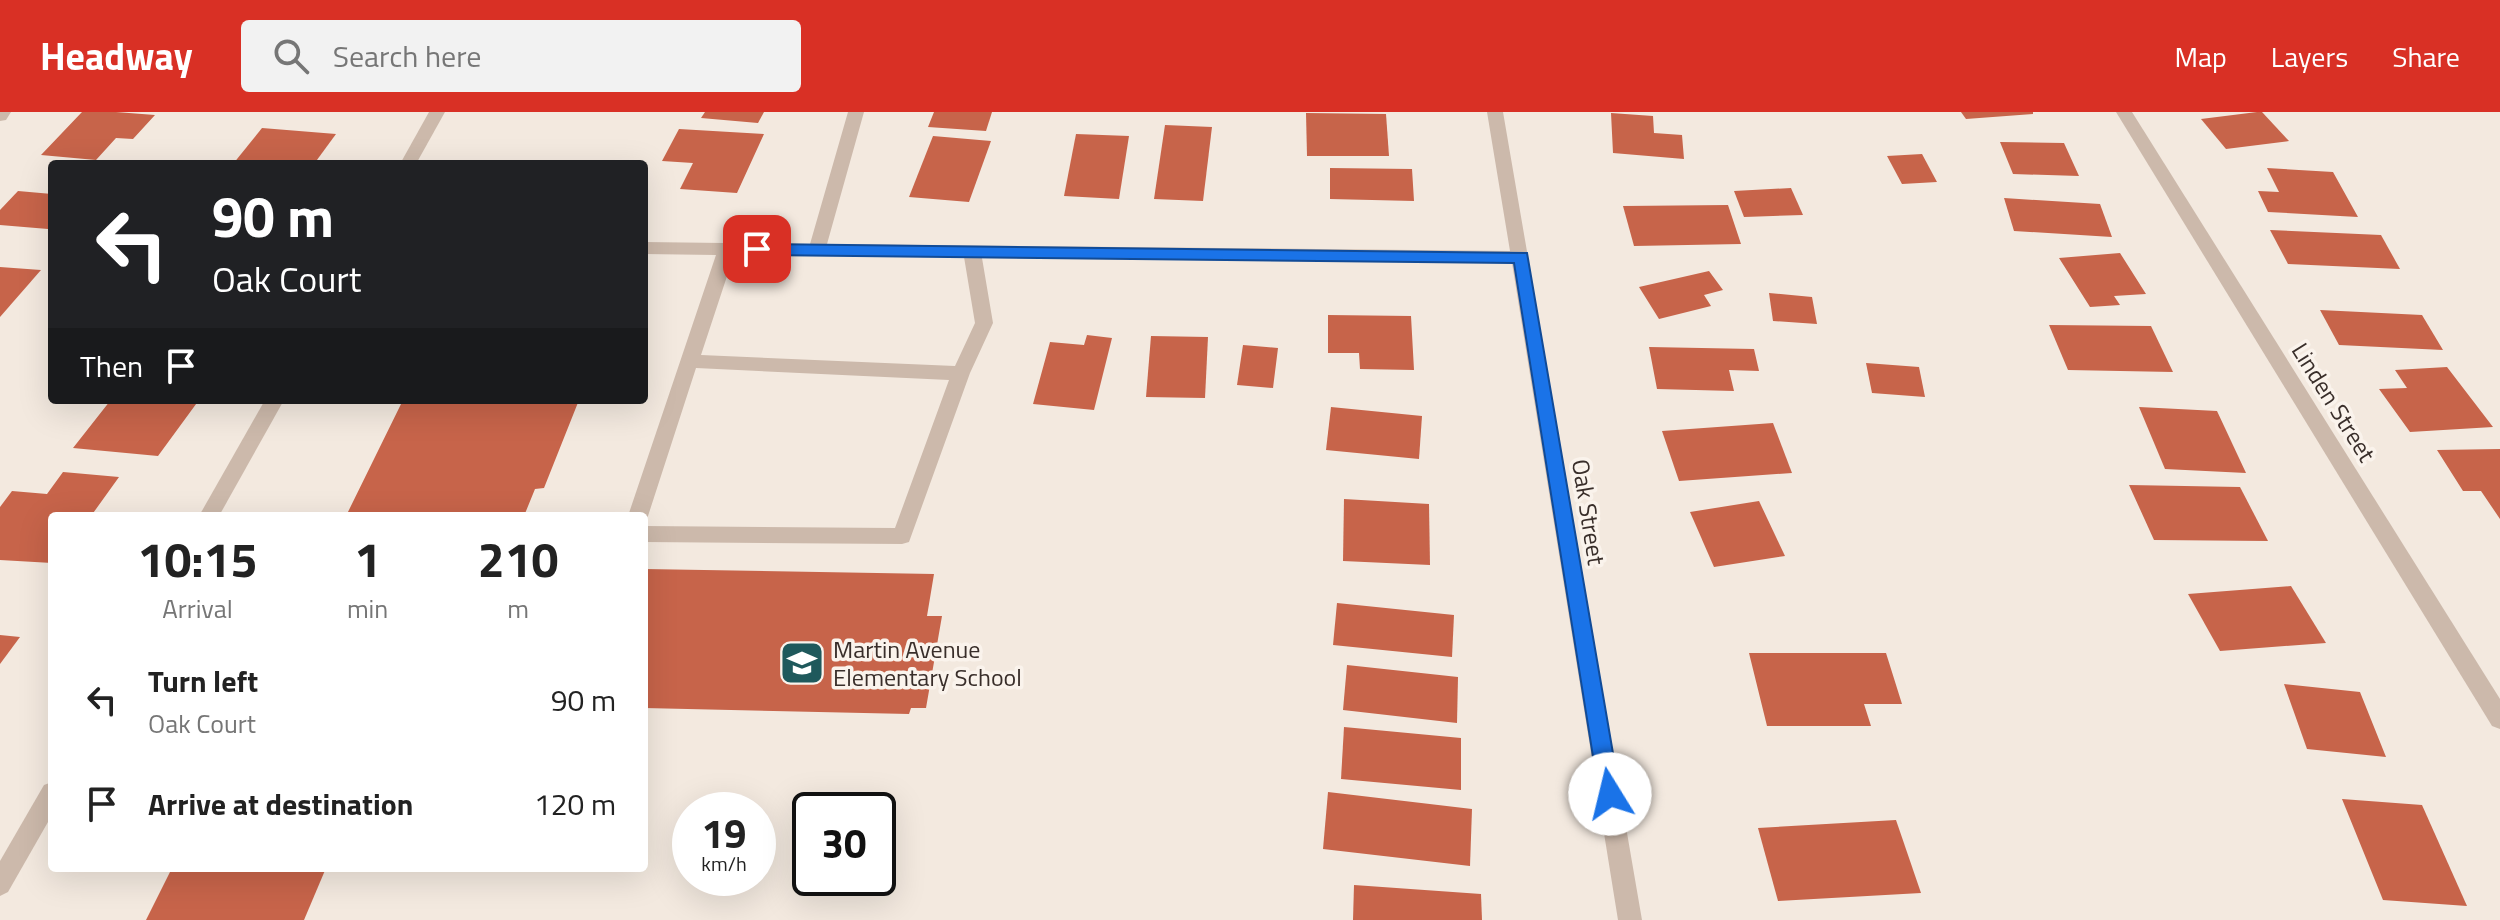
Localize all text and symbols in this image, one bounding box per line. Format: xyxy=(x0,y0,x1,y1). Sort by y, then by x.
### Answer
search box xyxy=(241,20,801,92)
text: Headway xyxy=(40,27,193,85)
text: Search here xyxy=(333,33,481,79)
icon: search xyxy=(269,34,313,78)
text: Map xyxy=(2174,35,2227,78)
text: Layers xyxy=(2271,35,2348,78)
text: Share xyxy=(2392,35,2460,78)
text: 90 m xyxy=(212,174,334,259)
icon: left xyxy=(80,192,184,296)
pin xyxy=(723,215,791,283)
icon: arrive xyxy=(735,227,779,271)
text: Oak Court xyxy=(212,251,361,306)
street label: Linden Street xyxy=(2283,335,2385,469)
text: Then xyxy=(80,343,143,389)
icon: arrive xyxy=(159,344,203,388)
street label: Oak Street xyxy=(1563,457,1615,568)
text: 10:15 xyxy=(138,523,257,596)
text: 1 xyxy=(354,523,381,596)
text: 210 xyxy=(478,523,558,596)
text: Arrival xyxy=(162,589,233,628)
text: min xyxy=(347,589,388,628)
text: m xyxy=(507,589,529,628)
place label: Martin Avenue Elementary School xyxy=(833,631,1022,695)
school or university icon: Martin Avenue Elementary School xyxy=(778,639,826,687)
text: Turn left xyxy=(148,658,258,704)
text: 90 m xyxy=(551,677,616,723)
icon: left xyxy=(80,678,124,722)
text: Oak Court xyxy=(148,704,256,743)
position arrow xyxy=(1568,752,1652,836)
text: Arrive at destination xyxy=(148,781,413,827)
text: 120 m xyxy=(534,781,616,827)
icon: arrive xyxy=(80,782,124,826)
speed limit sign: 30 xyxy=(792,792,896,896)
text: 19 xyxy=(702,803,746,864)
text: km/h xyxy=(701,848,747,879)

